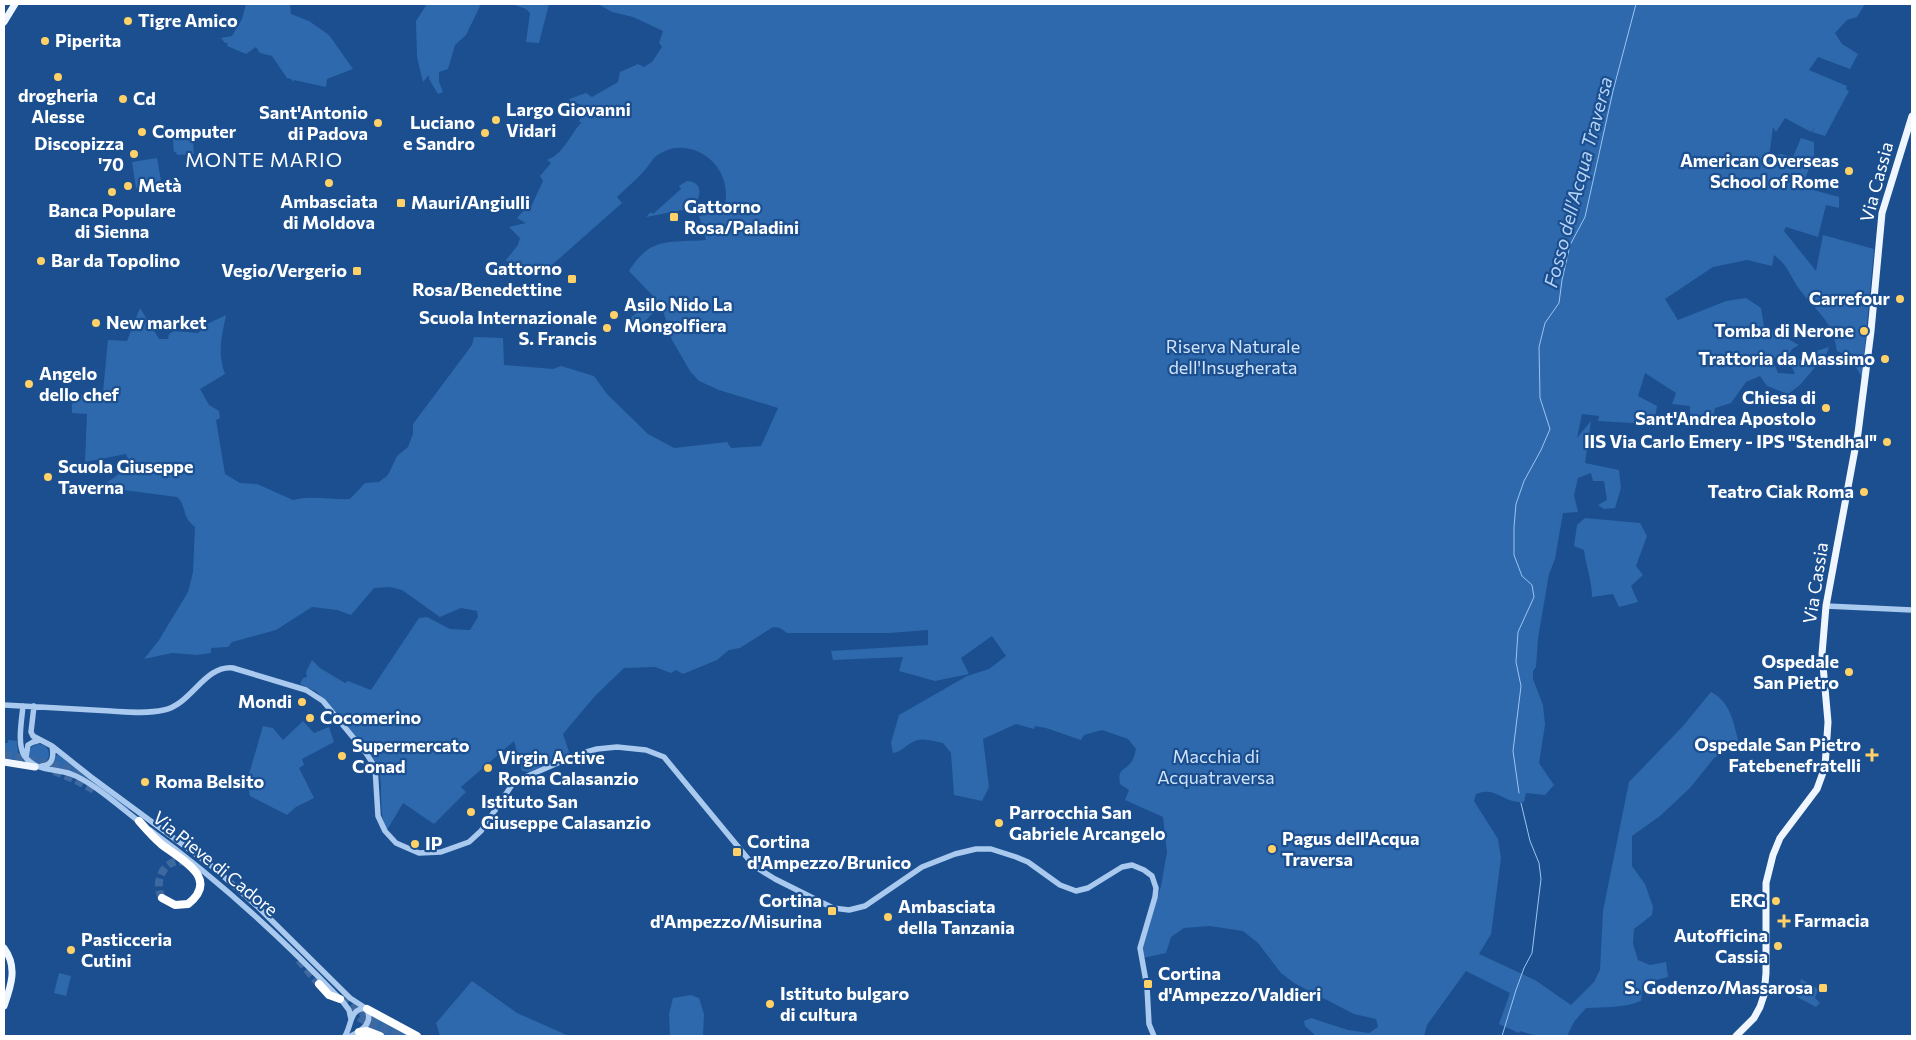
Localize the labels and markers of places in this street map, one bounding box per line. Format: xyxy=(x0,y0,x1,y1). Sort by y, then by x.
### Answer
place label: Tigre Amico xyxy=(138,9,238,31)
marker: Tigre Amico xyxy=(122,15,134,27)
place label: Piperita xyxy=(55,29,121,51)
marker: Piperita xyxy=(39,35,51,47)
marker: drogheria Alesse xyxy=(52,71,64,83)
place label: drogheria Alesse xyxy=(18,84,98,127)
place label: Cd xyxy=(133,87,156,109)
marker: Cd xyxy=(117,93,129,105)
place label: Largo Giovanni Vidari xyxy=(506,98,631,141)
place label: Sant'Antonio di Padova xyxy=(259,101,368,144)
place label: Luciano e Sandro xyxy=(403,111,475,154)
marker: Largo Giovanni Vidari xyxy=(490,114,502,126)
marker: Sant'Antonio di Padova xyxy=(372,117,384,129)
place label: Computer xyxy=(152,120,237,142)
marker: Computer xyxy=(136,126,148,138)
marker: Luciano e Sandro xyxy=(479,127,491,139)
place label: Discopizza '70 xyxy=(34,132,124,175)
marker: Discopizza '70 xyxy=(128,148,140,160)
place label: American Overseas School of Rome xyxy=(1680,149,1839,192)
marker: American Overseas School of Rome xyxy=(1843,165,1855,177)
place label: Metà xyxy=(138,174,182,196)
marker: Ambasciata di Moldova xyxy=(323,177,335,189)
marker: Metà xyxy=(122,180,134,192)
marker: Banca Populare di Sienna xyxy=(106,186,118,198)
place label: Ambasciata di Moldova xyxy=(280,190,378,233)
place label: Mauri/Angiulli xyxy=(411,191,530,213)
place label: Gattorno Rosa/Paladini xyxy=(684,195,799,238)
marker: Mauri/Angiulli xyxy=(395,197,407,209)
place label: Banca Populare di Sienna xyxy=(48,199,176,242)
marker: Gattorno Rosa/Paladini xyxy=(668,211,680,223)
place label: Bar da Topolino xyxy=(51,249,181,271)
marker: Bar da Topolino xyxy=(35,255,47,267)
place label: Gattorno Rosa/Benedettine xyxy=(412,257,562,300)
place label: Vegio/Vergerio xyxy=(221,259,347,281)
marker: Vegio/Vergerio xyxy=(351,265,363,277)
marker: Gattorno Rosa/Benedettine xyxy=(566,273,578,285)
place label: Carrefour xyxy=(1809,287,1891,309)
place label: Asilo Nido La Mongolfiera xyxy=(624,293,733,336)
marker: Carrefour xyxy=(1894,293,1906,305)
place label: Scuola Internazionale S. Francis xyxy=(419,306,597,349)
marker: Asilo Nido La Mongolfiera xyxy=(608,309,620,321)
place label: New market xyxy=(106,311,207,333)
marker: New market xyxy=(90,317,102,329)
place label: Tomba di Nerone xyxy=(1714,319,1854,341)
marker: Scuola Internazionale S. Francis xyxy=(601,322,613,334)
marker: Tomba di Nerone xyxy=(1858,325,1870,337)
place label: Trattoria da Massimo xyxy=(1698,347,1875,369)
marker: Trattoria da Massimo xyxy=(1879,353,1891,365)
place label: Angelo dello chef xyxy=(39,362,120,405)
marker: Angelo dello chef xyxy=(23,378,35,390)
place label: Chiesa di Sant'Andrea Apostolo xyxy=(1635,386,1816,429)
marker: Chiesa di Sant'Andrea Apostolo xyxy=(1820,402,1832,414)
place label: IIS Via Carlo Emery - IPS "Stendhal" xyxy=(1584,430,1877,452)
marker: IIS Via Carlo Emery - IPS "Stendhal" xyxy=(1881,436,1893,448)
place label: Scuola Giuseppe Taverna xyxy=(58,455,193,498)
marker: Scuola Giuseppe Taverna xyxy=(42,471,54,483)
place label: Teatro Ciak Roma xyxy=(1707,480,1854,502)
marker: Teatro Ciak Roma xyxy=(1858,486,1870,498)
place label: Ospedale San Pietro xyxy=(1753,650,1839,693)
marker: Ospedale San Pietro xyxy=(1843,666,1855,678)
place label: Mondi xyxy=(238,690,292,712)
marker: Mondi xyxy=(296,696,308,708)
place label: Cocomerino xyxy=(320,706,422,728)
marker: Cocomerino xyxy=(304,712,316,724)
place label: Ospedale San Pietro Fatebenefratelli xyxy=(1694,733,1861,776)
place label: Supermercato Conad xyxy=(352,734,470,777)
place label: Virgin Active Roma Calasanzio xyxy=(498,746,639,789)
marker: Ospedale San Pietro Fatebenefratelli xyxy=(1865,748,1879,762)
marker: Supermercato Conad xyxy=(336,750,348,762)
marker: Virgin Active Roma Calasanzio xyxy=(482,762,494,774)
place label: Roma Belsito xyxy=(155,770,264,792)
marker: Roma Belsito xyxy=(139,776,151,788)
place label: Istituto San Giuseppe Calasanzio xyxy=(481,790,651,833)
place label: Parrocchia San Gabriele Arcangelo xyxy=(1009,801,1166,844)
marker: Istituto San Giuseppe Calasanzio xyxy=(465,806,477,818)
marker: Parrocchia San Gabriele Arcangelo xyxy=(993,817,1005,829)
place label: Pagus dell'Acqua Traversa xyxy=(1282,827,1419,870)
place label: Cortina d'Ampezzo/Brunico xyxy=(747,830,911,873)
place label: IP xyxy=(425,832,443,854)
marker: IP xyxy=(409,838,421,850)
marker: Pagus dell'Acqua Traversa xyxy=(1266,843,1278,855)
marker: Cortina d'Ampezzo/Brunico xyxy=(731,846,743,858)
place label: Cortina d'Ampezzo/Misurina xyxy=(650,889,822,932)
place label: ERG xyxy=(1730,889,1766,911)
place label: Ambasciata della Tanzania xyxy=(898,895,1015,938)
marker: ERG xyxy=(1770,895,1782,907)
marker: Cortina d'Ampezzo/Misurina xyxy=(826,905,838,917)
place label: Farmacia xyxy=(1794,909,1869,931)
marker: Ambasciata della Tanzania xyxy=(882,911,894,923)
marker: Farmacia xyxy=(1778,915,1790,927)
place label: Autofficina Cassia xyxy=(1674,924,1768,967)
place label: Pasticceria Cutini xyxy=(81,928,172,971)
marker: Autofficina Cassia xyxy=(1772,940,1784,952)
marker: Pasticceria Cutini xyxy=(65,944,77,956)
place label: Cortina d'Ampezzo/Valdieri xyxy=(1158,962,1321,1005)
place label: S. Godenzo/Massarosa xyxy=(1624,976,1813,998)
marker: Cortina d'Ampezzo/Valdieri xyxy=(1142,978,1154,990)
place label: Istituto bulgaro di cultura xyxy=(780,982,909,1025)
marker: S. Godenzo/Massarosa xyxy=(1817,982,1829,994)
marker: Istituto bulgaro di cultura xyxy=(764,998,776,1010)

